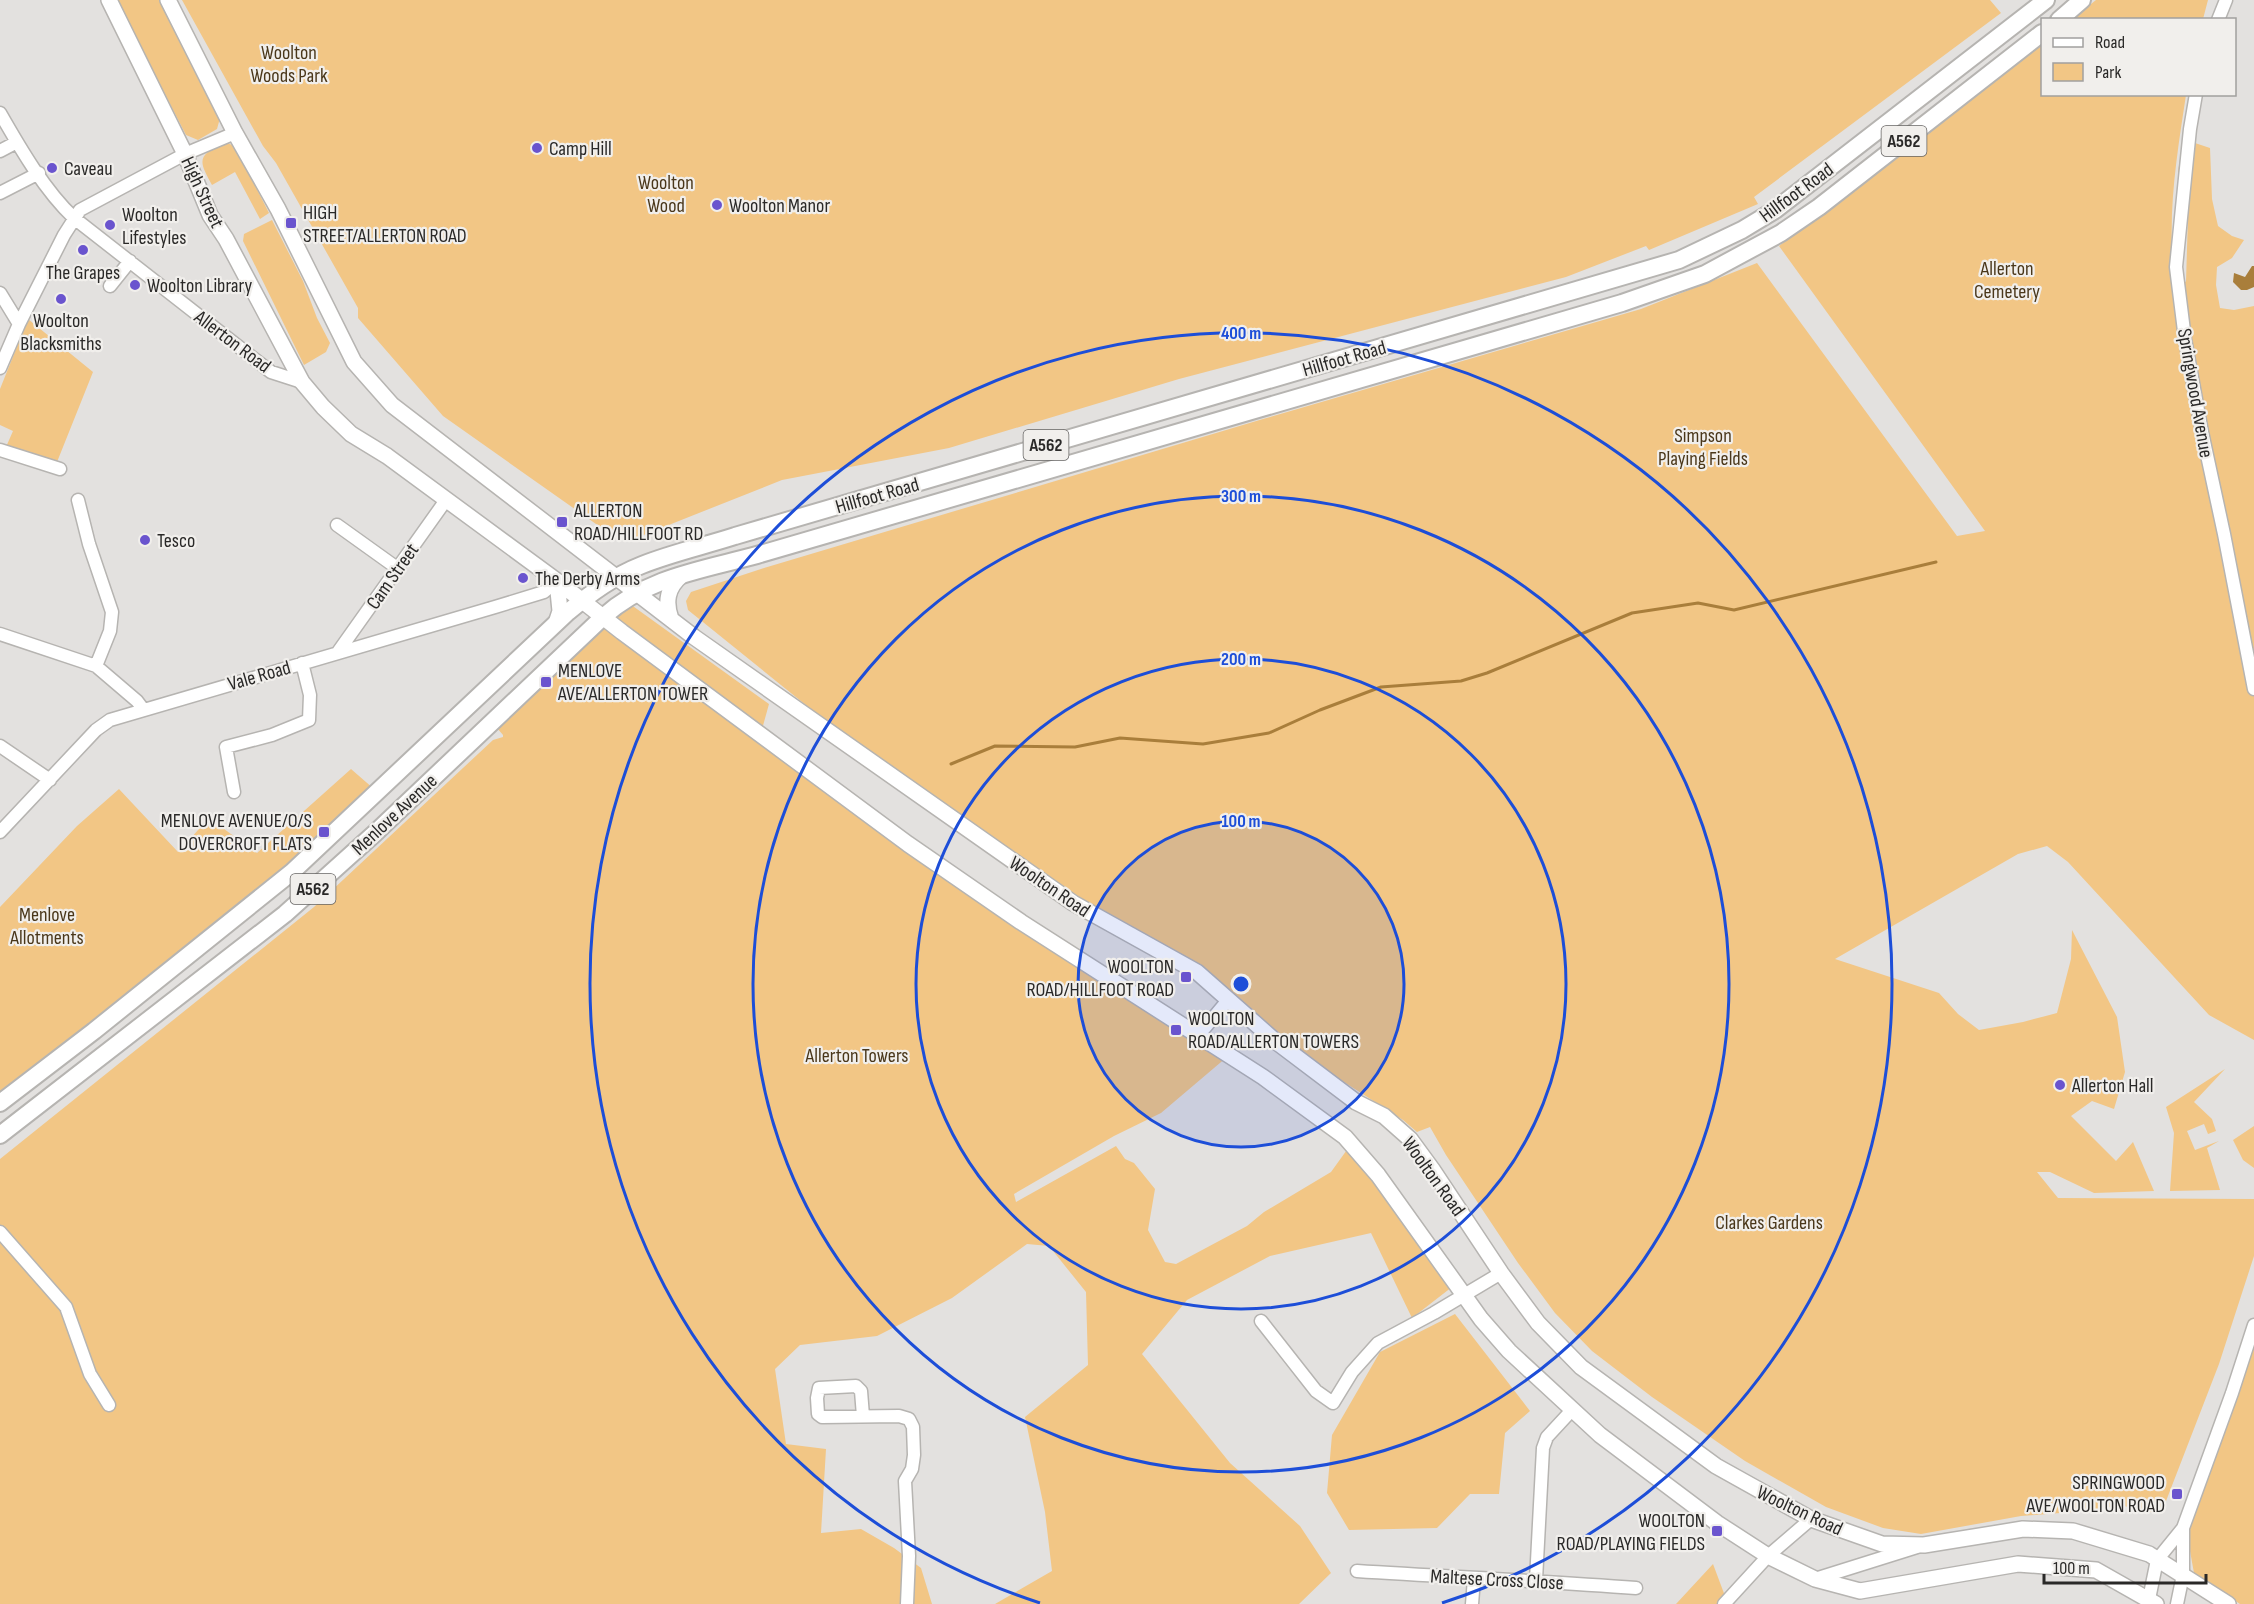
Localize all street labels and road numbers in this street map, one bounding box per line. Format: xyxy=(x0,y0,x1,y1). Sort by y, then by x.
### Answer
road number: A562 xyxy=(1882,126,1926,156)
street label: High Street xyxy=(175,153,229,232)
street label: Hillfoot Road xyxy=(1755,158,1838,228)
street label: Allerton Road xyxy=(189,305,275,378)
street label: Springwood Avenue xyxy=(2172,327,2218,460)
street label: Hillfoot Road xyxy=(1300,336,1389,382)
road number: A562 xyxy=(1024,430,1068,460)
street label: Hillfoot Road xyxy=(833,473,922,519)
street label: Cam Street xyxy=(361,539,424,614)
street label: Vale Road xyxy=(225,656,294,696)
street label: Menlove Avenue xyxy=(347,769,442,860)
street label: Woolton Road xyxy=(1004,851,1094,923)
road number: A562 xyxy=(290,874,336,904)
street label: Woolton Road xyxy=(1396,1132,1470,1221)
street label: Woolton Road xyxy=(1753,1481,1846,1541)
street label: Maltese Cross Close xyxy=(1430,1565,1564,1595)

